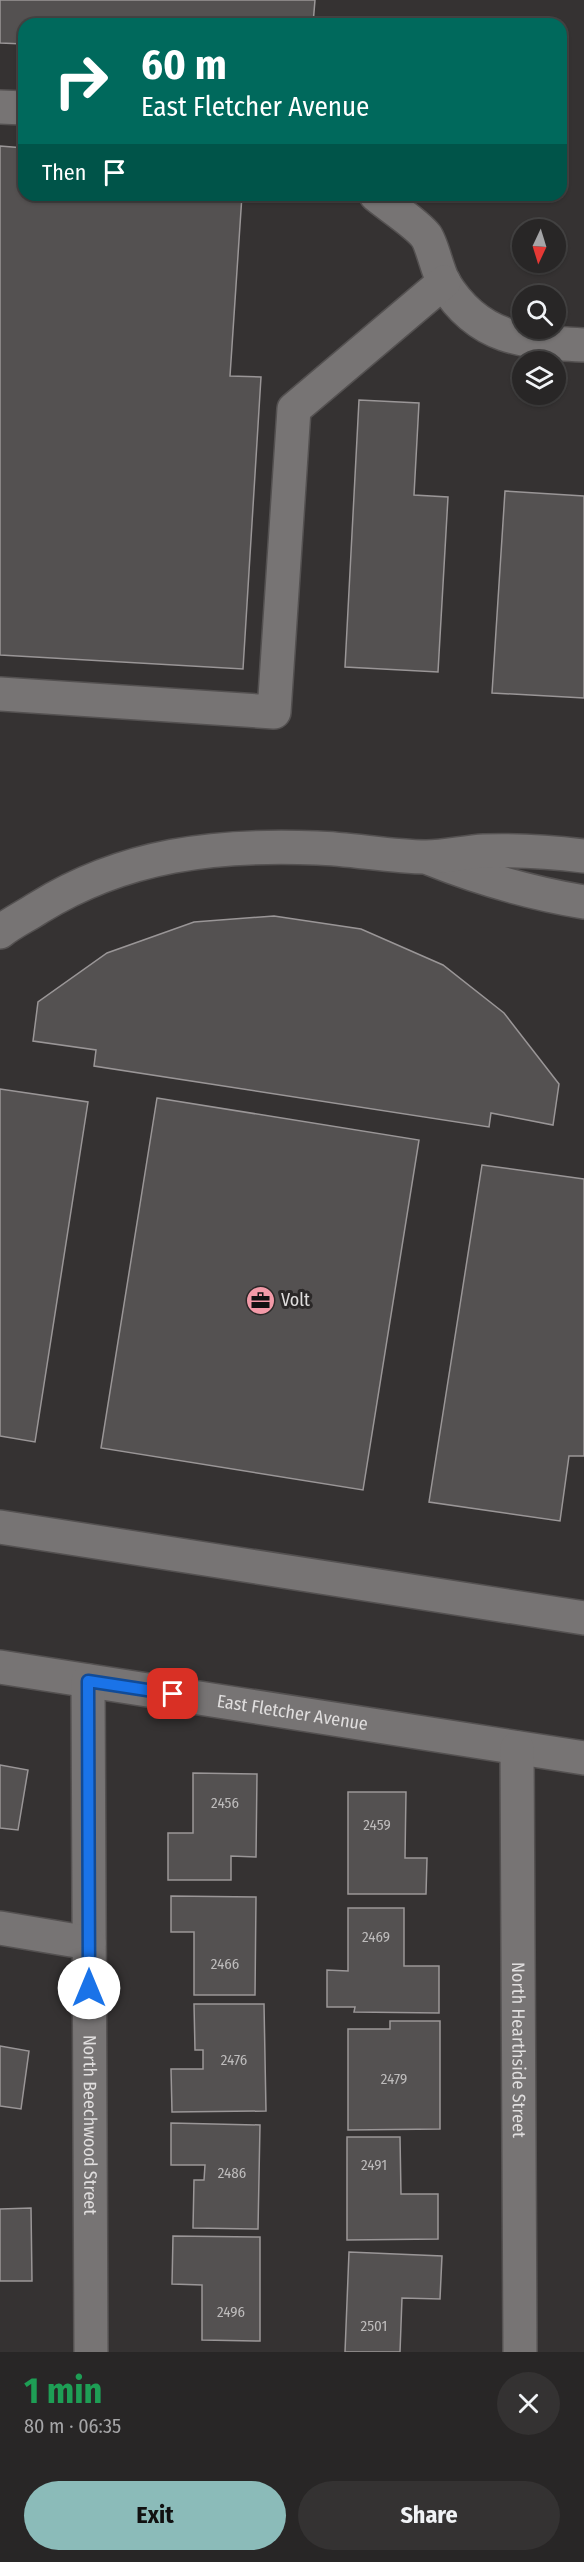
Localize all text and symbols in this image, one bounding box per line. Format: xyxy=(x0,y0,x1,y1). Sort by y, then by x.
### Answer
text: 60 m xyxy=(141,40,227,90)
icon: right xyxy=(42,42,120,120)
text: East Fletcher Avenue xyxy=(141,91,369,123)
icon: arrive xyxy=(98,156,131,189)
text: Then xyxy=(42,159,86,186)
north arrow xyxy=(512,219,566,273)
map controls xyxy=(512,219,566,405)
button: search xyxy=(512,285,566,339)
button: layers xyxy=(512,351,566,405)
office icon: Volt xyxy=(244,1284,276,1316)
place label: Volt xyxy=(281,1289,310,1311)
pin xyxy=(147,1668,198,1719)
icon: arrive xyxy=(156,1677,189,1710)
street label: East Fletcher Avenue xyxy=(215,1690,370,1735)
house number: 2456 xyxy=(211,1794,239,1812)
house number: 2459 xyxy=(363,1816,391,1834)
house number: 2469 xyxy=(362,1928,390,1946)
house number: 2466 xyxy=(211,1955,239,1973)
position arrow xyxy=(57,1956,121,2020)
street label: North Hearthside Street xyxy=(507,1962,530,2138)
street label: North Beechwood Street xyxy=(79,2035,101,2215)
house number: 2476 xyxy=(221,2051,247,2069)
house number: 2479 xyxy=(381,2070,407,2088)
house number: 2491 xyxy=(361,2156,387,2174)
house number: 2486 xyxy=(218,2164,246,2182)
house number: 2496 xyxy=(217,2303,245,2321)
house number: 2501 xyxy=(361,2317,387,2335)
text: 1 min xyxy=(24,2369,102,2413)
button: close xyxy=(497,2372,560,2435)
text: 80 m · 06:35 xyxy=(24,2414,121,2438)
button: Exit xyxy=(24,2481,286,2550)
button: Share xyxy=(298,2481,560,2550)

